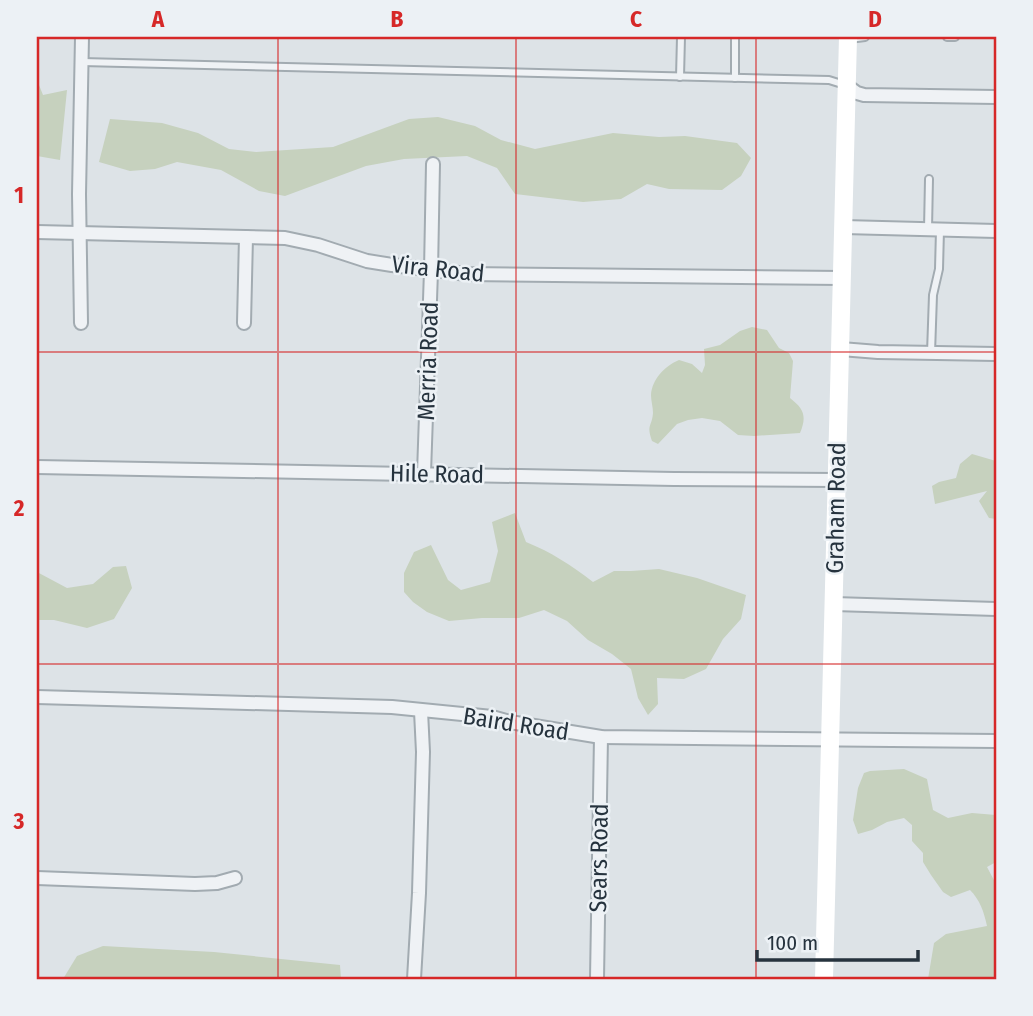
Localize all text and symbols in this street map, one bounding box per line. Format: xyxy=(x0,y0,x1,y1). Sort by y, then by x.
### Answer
text: A xyxy=(151,5,165,33)
text: B xyxy=(391,5,404,33)
text: C xyxy=(630,5,642,33)
text: D xyxy=(868,5,882,33)
text: 1 xyxy=(14,181,24,209)
street label: Vira Road xyxy=(390,250,486,288)
street label: Merria Road xyxy=(412,301,444,421)
street label: Graham Road xyxy=(821,442,851,574)
street label: Hile Road xyxy=(390,459,484,489)
text: 2 xyxy=(13,494,25,522)
street label: Baird Road xyxy=(461,702,571,746)
street label: Sears Road xyxy=(584,803,614,913)
text: 3 xyxy=(13,807,25,835)
scale bar xyxy=(757,918,918,962)
text: 100 m xyxy=(767,930,818,956)

